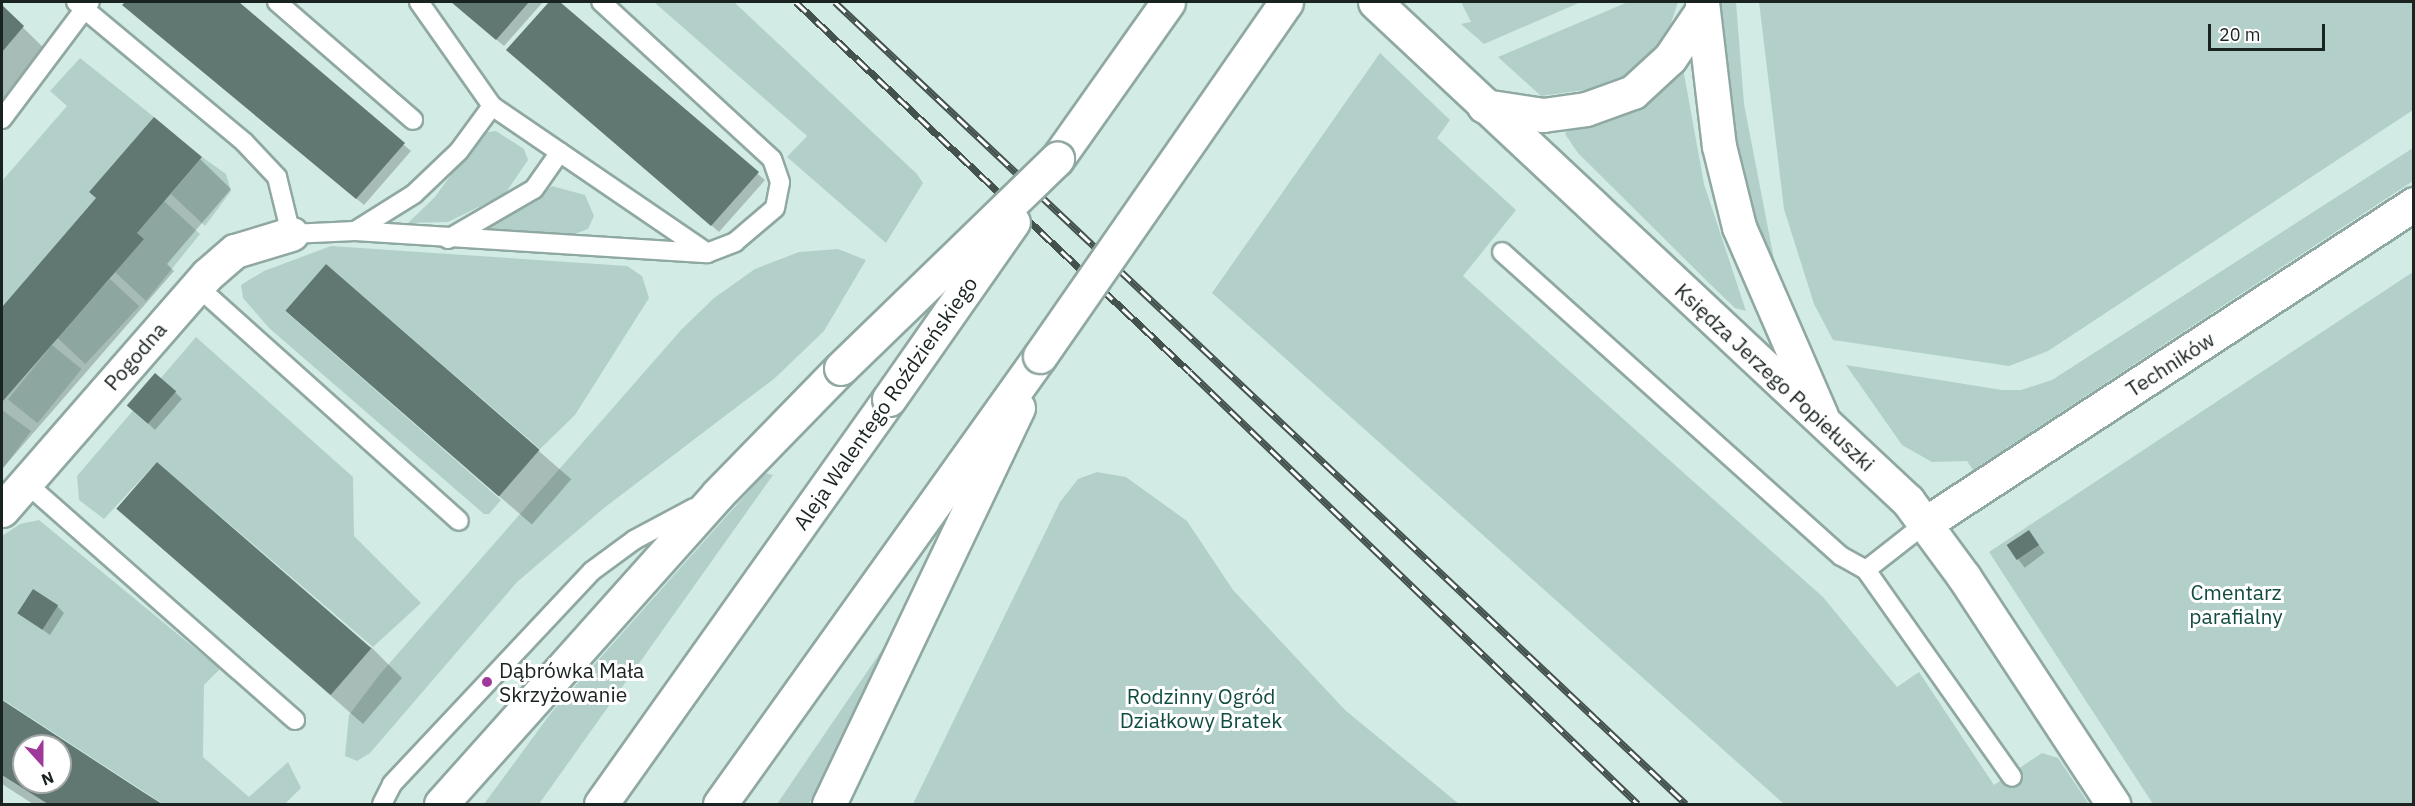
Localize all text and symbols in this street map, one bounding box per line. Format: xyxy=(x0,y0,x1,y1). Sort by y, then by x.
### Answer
scale bar xyxy=(2211,12,2328,50)
text: 20 m xyxy=(2219,23,2261,46)
street label: Aleja Walentego Roździeńskiego xyxy=(788,272,982,534)
street label: Księdza Jerzego Popiełuszki xyxy=(1670,278,1880,476)
street label: Pogodna xyxy=(99,317,171,395)
street label: Techników xyxy=(2121,326,2219,402)
park label: Cmentarz parafialny xyxy=(2189,579,2283,629)
place label: Dąbrówka Mała Skrzyżowanie xyxy=(499,657,644,707)
marker: Dąbrówka Mała Skrzyżowanie xyxy=(480,675,494,689)
park label: Rodzinny Ogród Działkowy Bratek xyxy=(1120,683,1282,733)
north arrow xyxy=(12,734,72,794)
text: N xyxy=(39,768,57,790)

